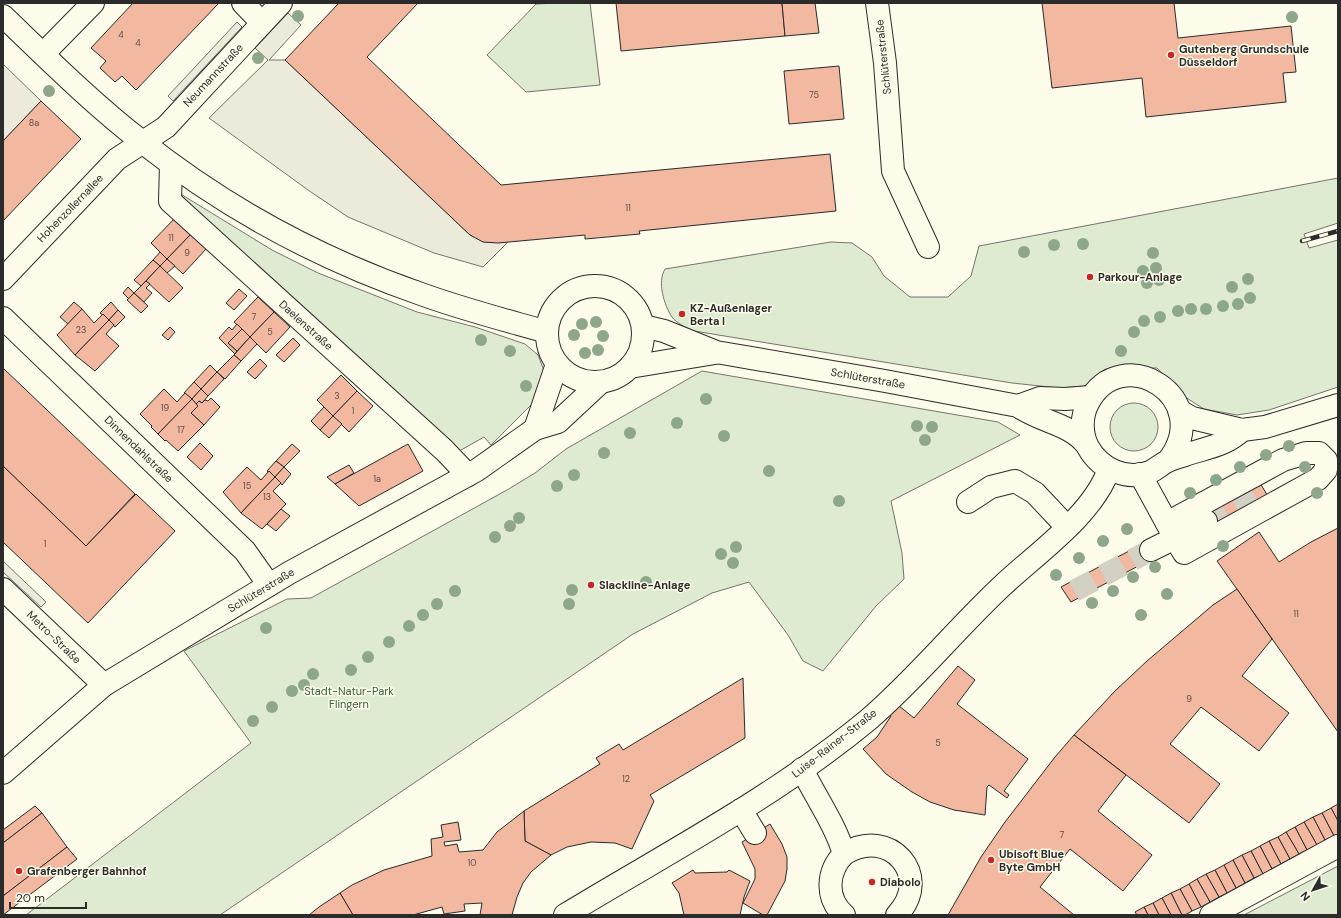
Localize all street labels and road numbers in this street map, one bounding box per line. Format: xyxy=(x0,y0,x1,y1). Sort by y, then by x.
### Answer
street label: Schlüterstraße xyxy=(872,19,894,95)
street label: Neumannstraße xyxy=(180,40,246,110)
street label: Hohenzollernallee xyxy=(34,171,106,245)
street label: Daelenstraße xyxy=(276,297,336,353)
street label: Schlüterstraße xyxy=(830,365,906,391)
street label: Dinnendahlstraße xyxy=(102,413,176,485)
street label: Schlüterstraße xyxy=(225,565,297,615)
street label: Metro-Straße xyxy=(24,608,84,666)
street label: Luise-Rainer-Straße xyxy=(789,705,879,781)

